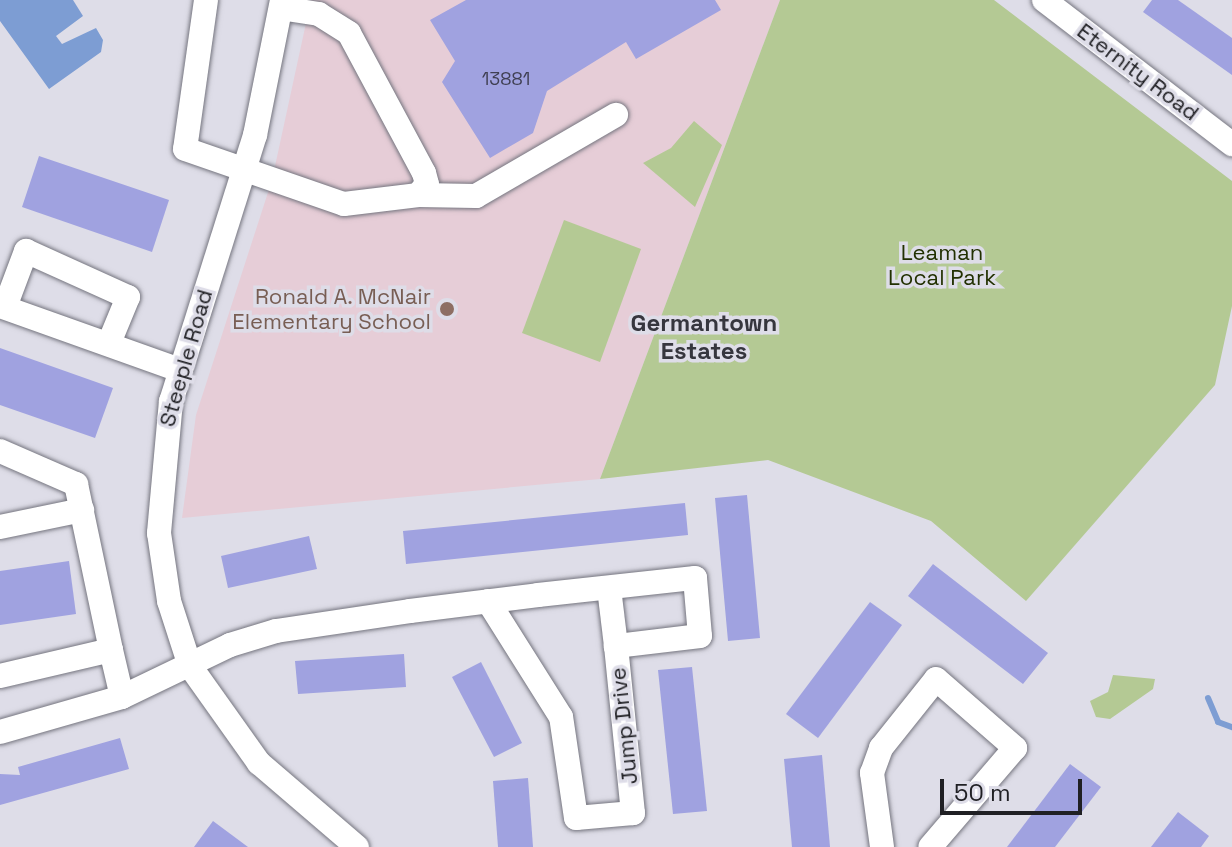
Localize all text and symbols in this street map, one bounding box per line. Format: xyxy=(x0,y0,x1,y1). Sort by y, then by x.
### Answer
street label: Eternity Road xyxy=(1072,18,1204,126)
house number: 13881 xyxy=(482,68,530,90)
park label: Leaman Local Park xyxy=(888,239,996,290)
place label: Ronald A. McNair Elementary School xyxy=(232,283,431,334)
street label: Steeple Road xyxy=(154,286,218,430)
marker: Ronald A. McNair Elementary School xyxy=(438,300,456,318)
district label: Germantown Estates xyxy=(631,309,777,365)
street label: Jump Drive xyxy=(605,666,643,786)
scale bar xyxy=(944,763,1086,813)
text: 50 m xyxy=(954,777,1011,808)

